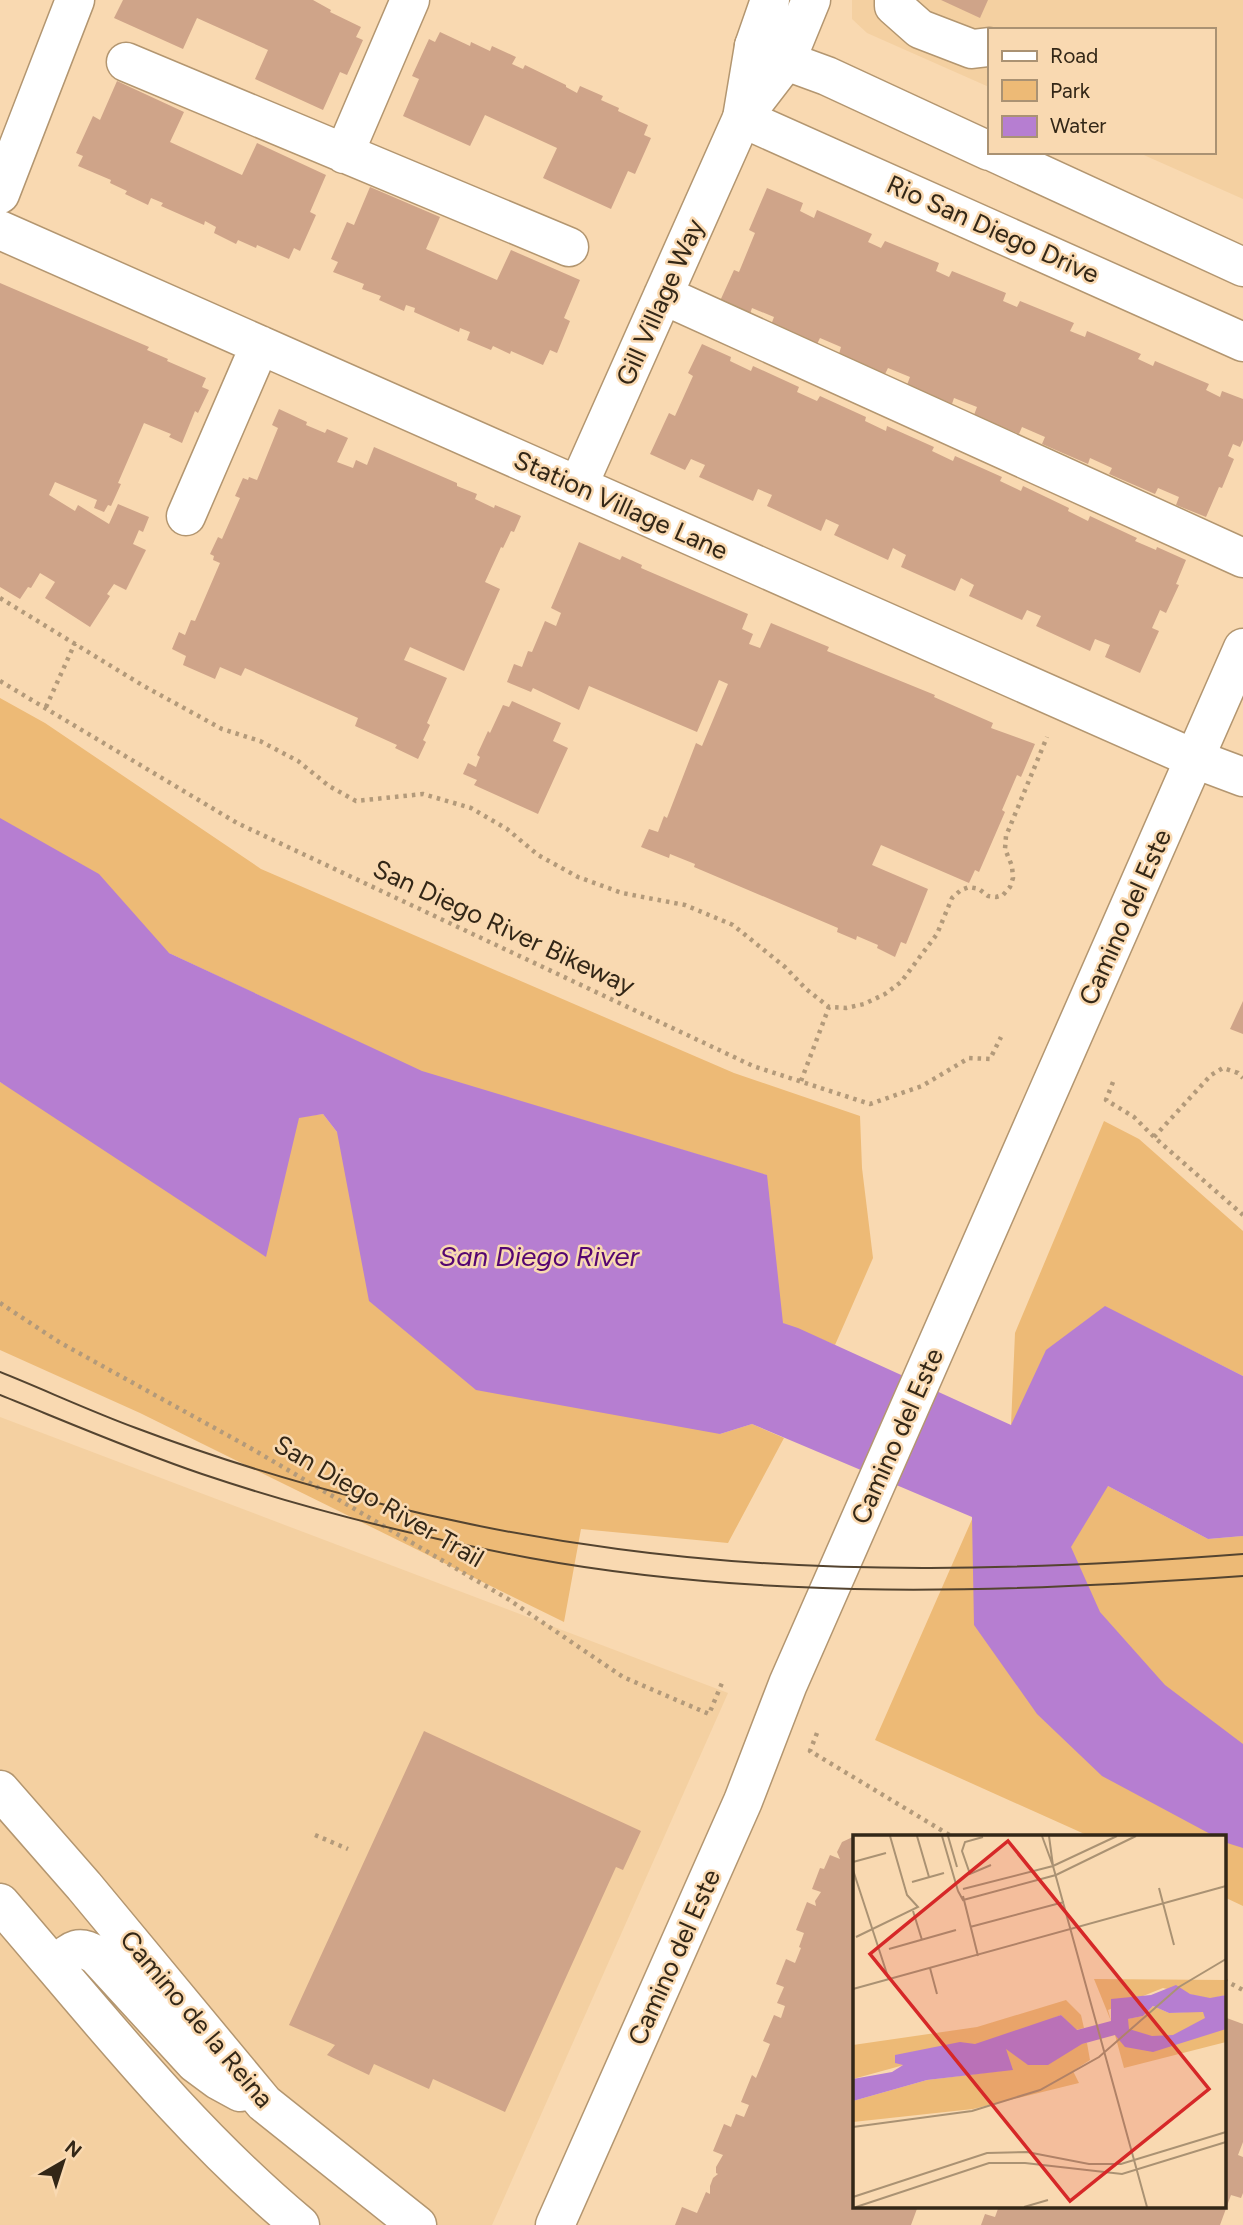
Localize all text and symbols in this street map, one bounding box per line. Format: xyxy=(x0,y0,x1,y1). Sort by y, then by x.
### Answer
legend xyxy=(988,28,1215,154)
text: Road xyxy=(1050,43,1098,68)
text: Park xyxy=(1050,78,1091,103)
text: Water xyxy=(1050,113,1106,138)
street label: Rio San Diego Drive xyxy=(882,168,1104,290)
street label: Gill Village Way xyxy=(609,213,711,390)
street label: Station Village Lane xyxy=(509,443,733,567)
street label: Camino del Este xyxy=(1072,824,1178,1010)
street label: San Diego River Bikeway xyxy=(368,852,640,1002)
water label: San Diego River xyxy=(439,1239,640,1273)
street label: Camino del Este xyxy=(844,1343,950,1529)
street label: San Diego River Trail xyxy=(268,1428,490,1574)
inset map xyxy=(853,1835,1226,2208)
street label: Camino del Este xyxy=(621,1864,727,2050)
street label: Camino de la Reina xyxy=(113,1924,281,2114)
north arrow xyxy=(28,2127,98,2197)
text: N xyxy=(60,2136,86,2163)

